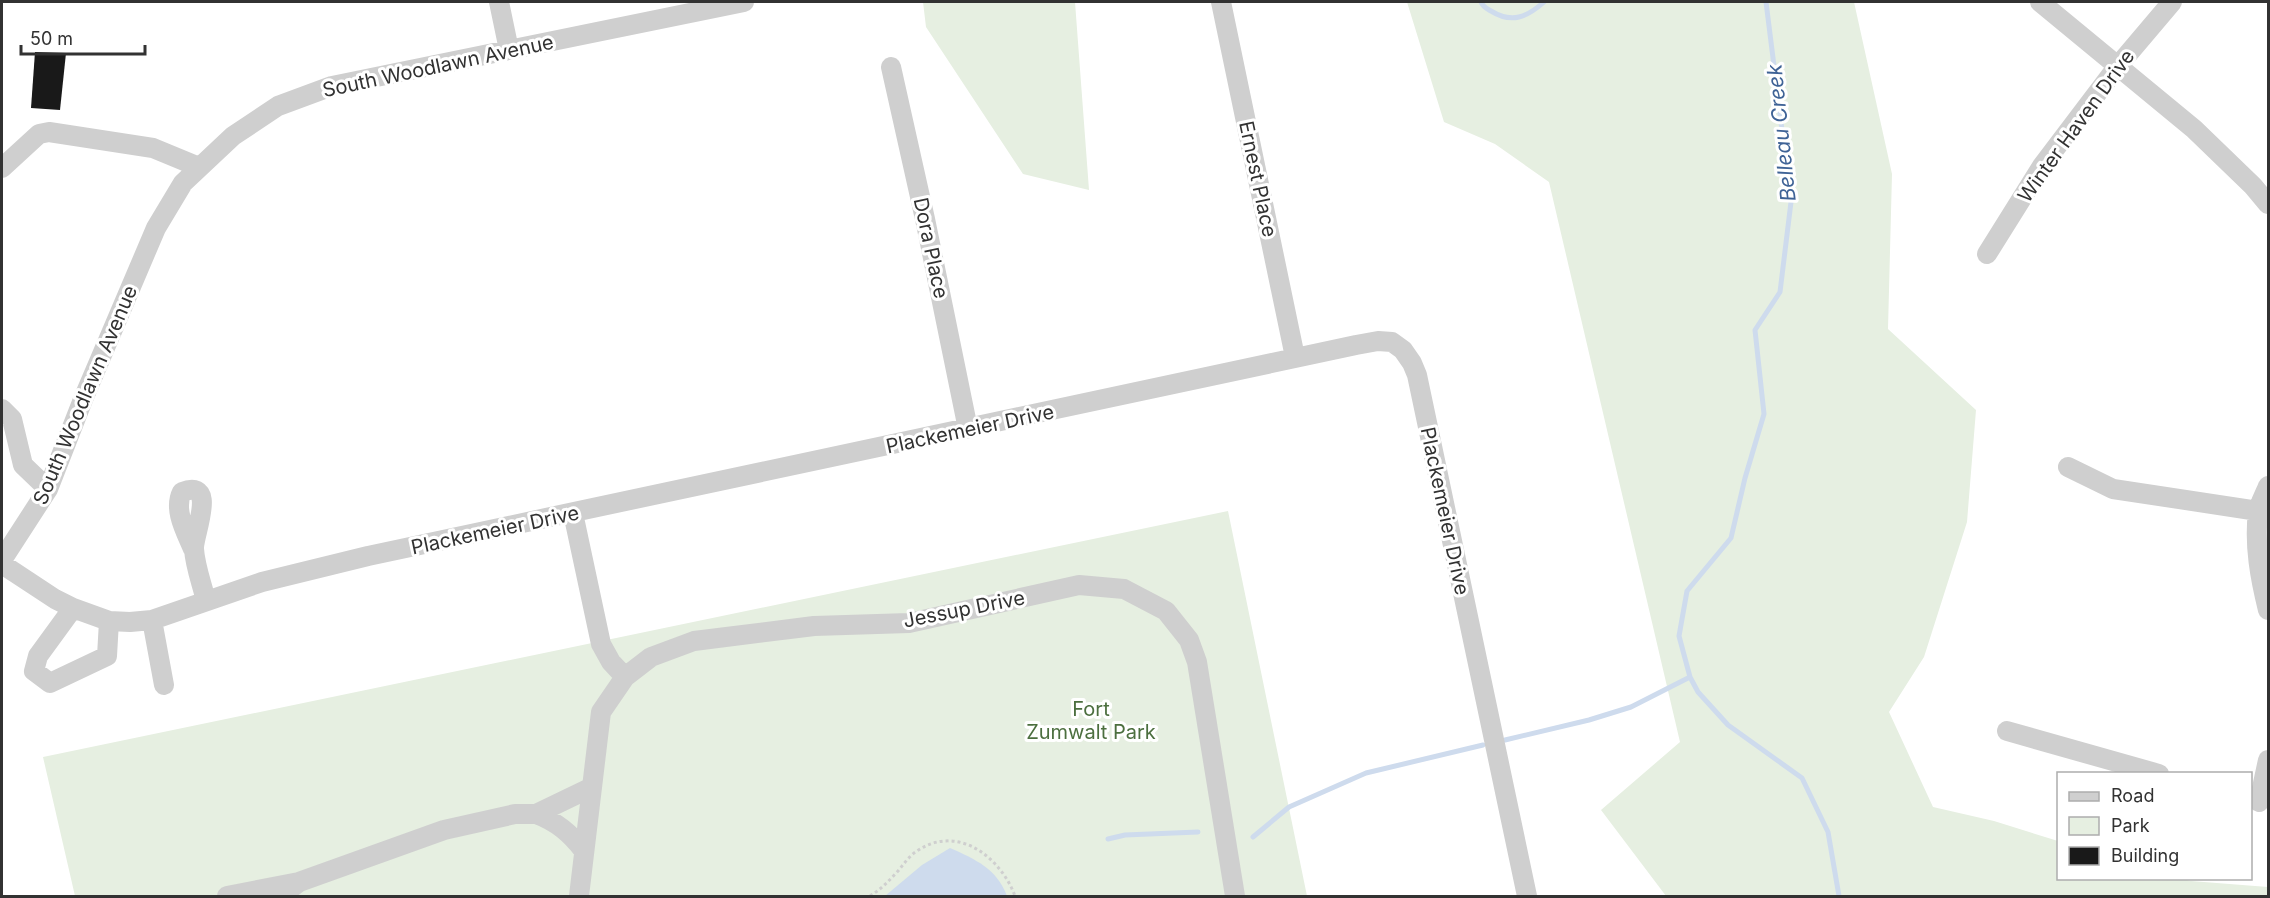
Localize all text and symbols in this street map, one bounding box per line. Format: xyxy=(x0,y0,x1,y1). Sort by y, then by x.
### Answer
scale bar xyxy=(21,18,146,56)
text: 50 m xyxy=(30,28,73,49)
street label: South Woodlawn Avenue xyxy=(320,30,556,102)
street label: Winter Haven Drive xyxy=(2013,45,2139,207)
water label: Belleau Creek xyxy=(1761,63,1801,203)
street label: Ernest Place xyxy=(1234,119,1282,239)
street label: Dora Place xyxy=(909,195,953,301)
street label: South Woodlawn Avenue xyxy=(28,282,142,508)
street label: Plackemeier Drive xyxy=(884,399,1056,459)
street label: Plackemeier Drive xyxy=(1415,425,1475,597)
street label: Plackemeier Drive xyxy=(409,500,581,560)
street label: Jessup Drive xyxy=(901,585,1027,633)
park label: Fort Zumwalt Park xyxy=(1026,697,1156,744)
legend xyxy=(2057,772,2252,880)
text: Road xyxy=(2111,785,2154,806)
text: Park xyxy=(2111,815,2150,836)
text: Building xyxy=(2111,845,2179,866)

